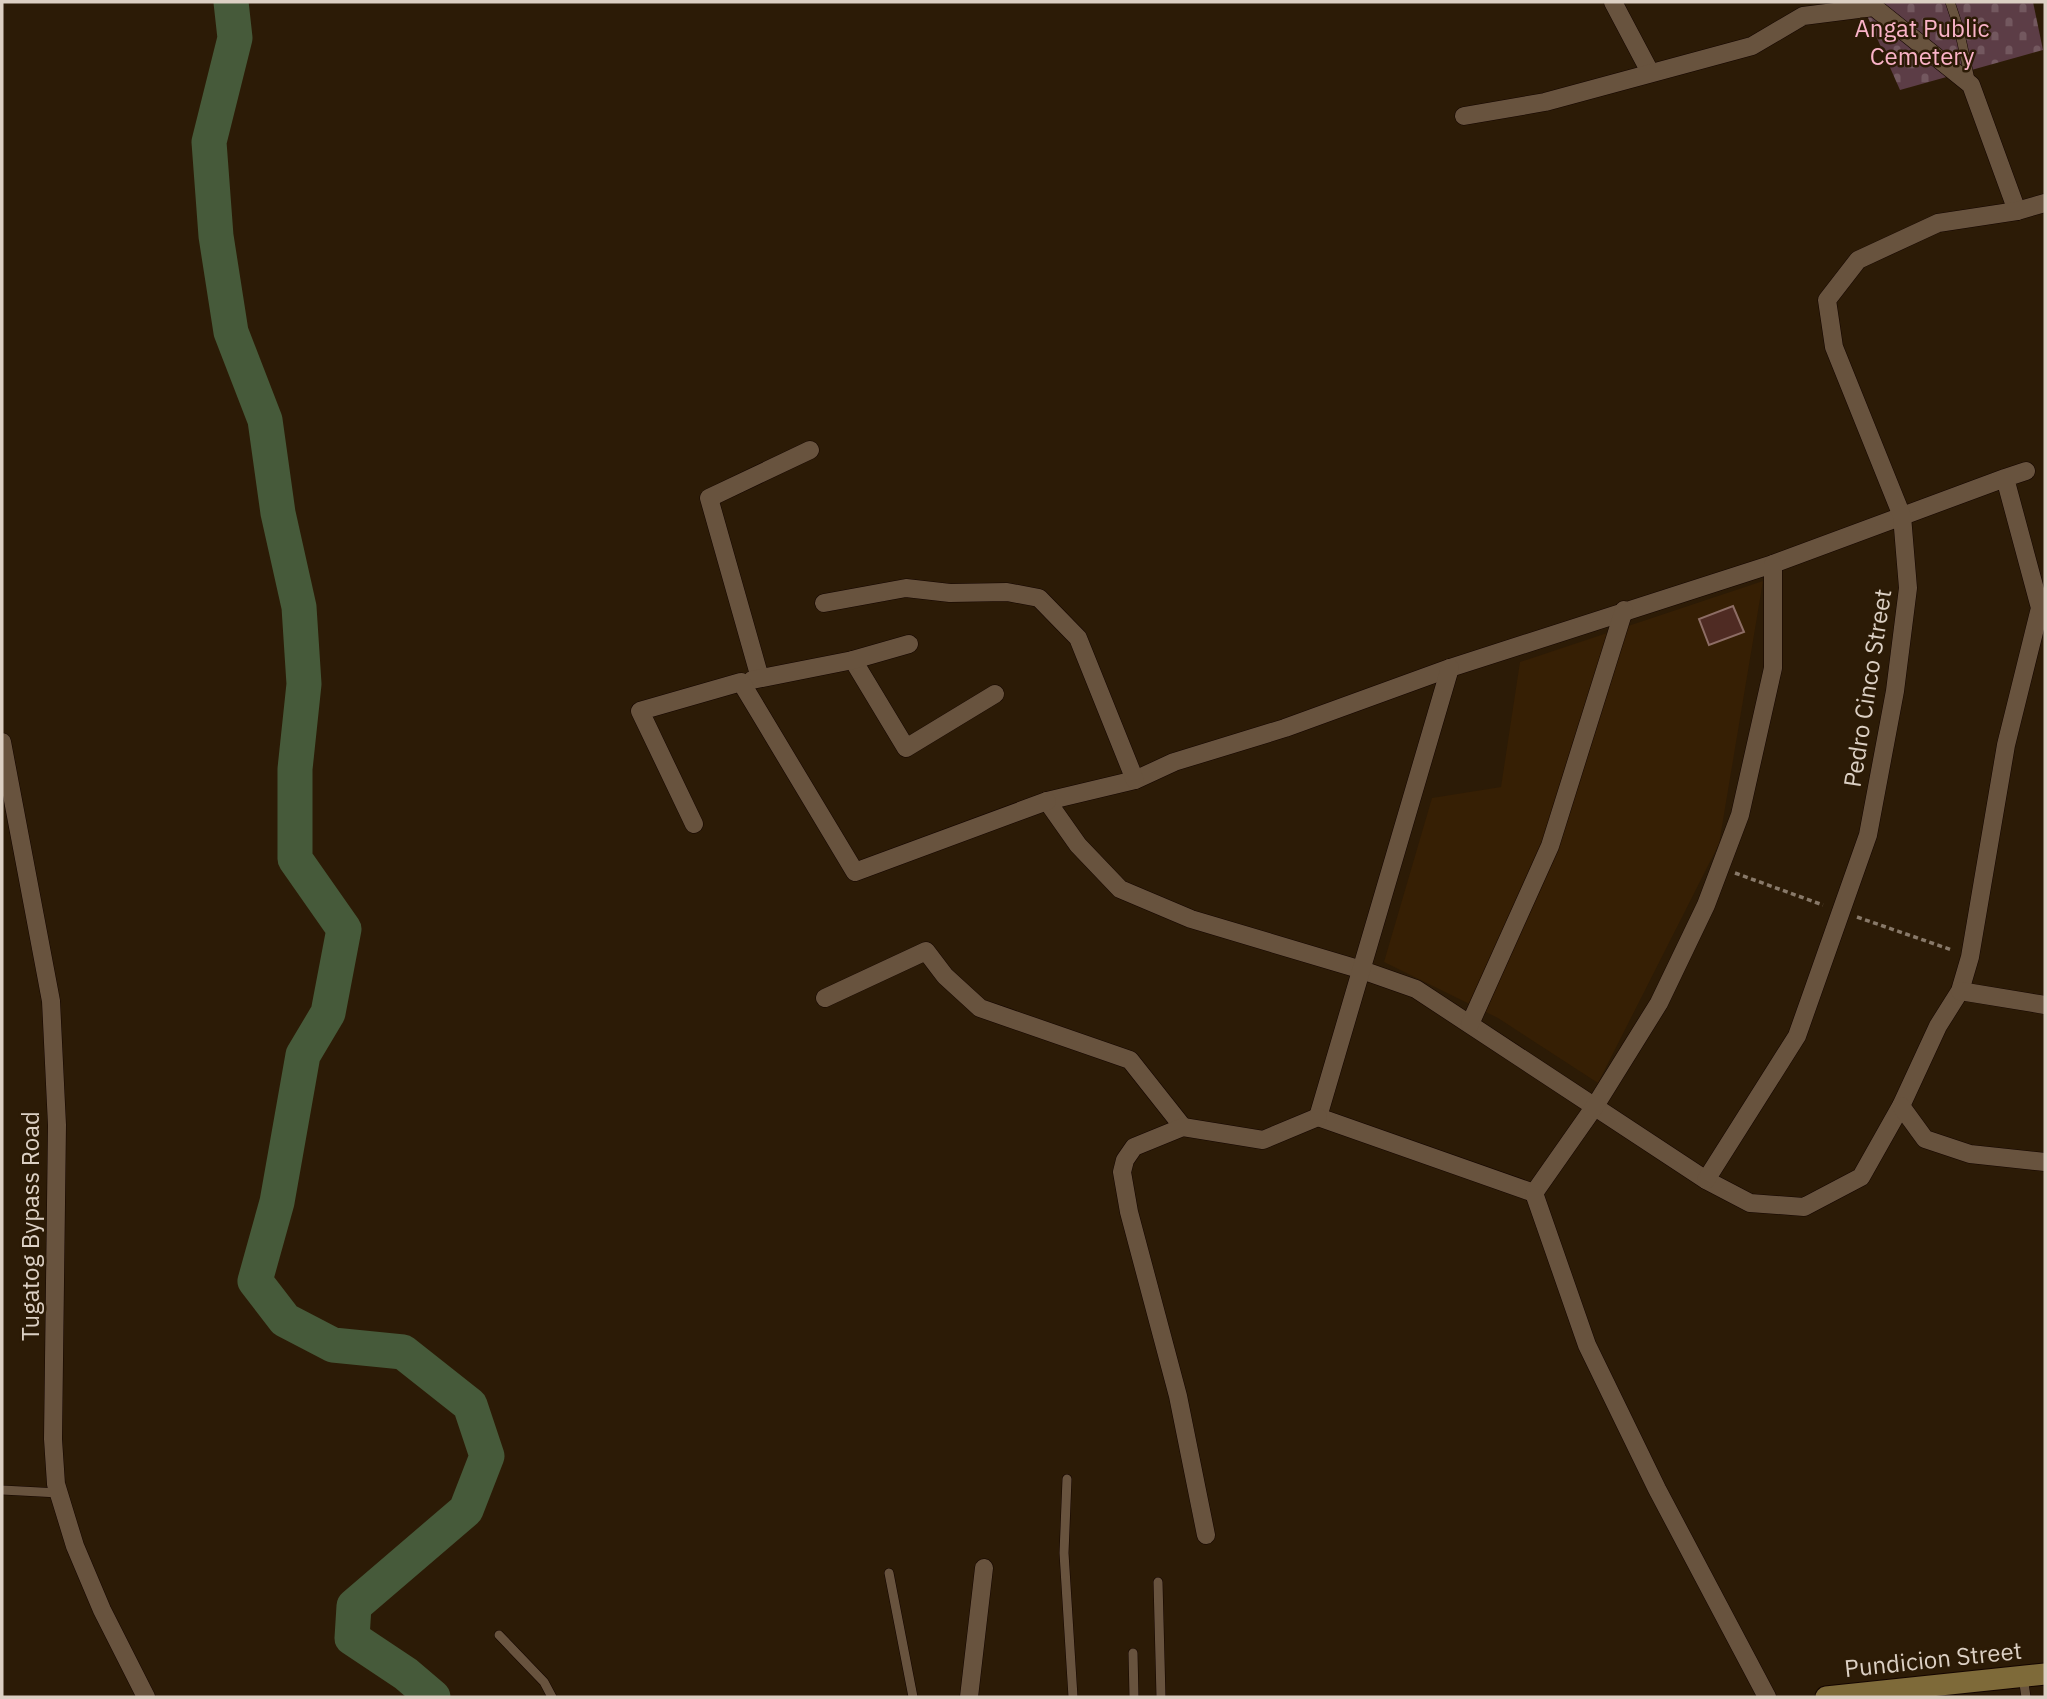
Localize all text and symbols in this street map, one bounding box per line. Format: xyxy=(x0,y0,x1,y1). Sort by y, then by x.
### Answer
park label: Angat Public Cemetery xyxy=(1854,12,1990,72)
street label: Pedro Cinco Street xyxy=(1836,587,1898,789)
street label: Tugatog Bypass Road xyxy=(14,1111,46,1341)
street label: Pundicion Street xyxy=(1843,1634,2023,1684)

